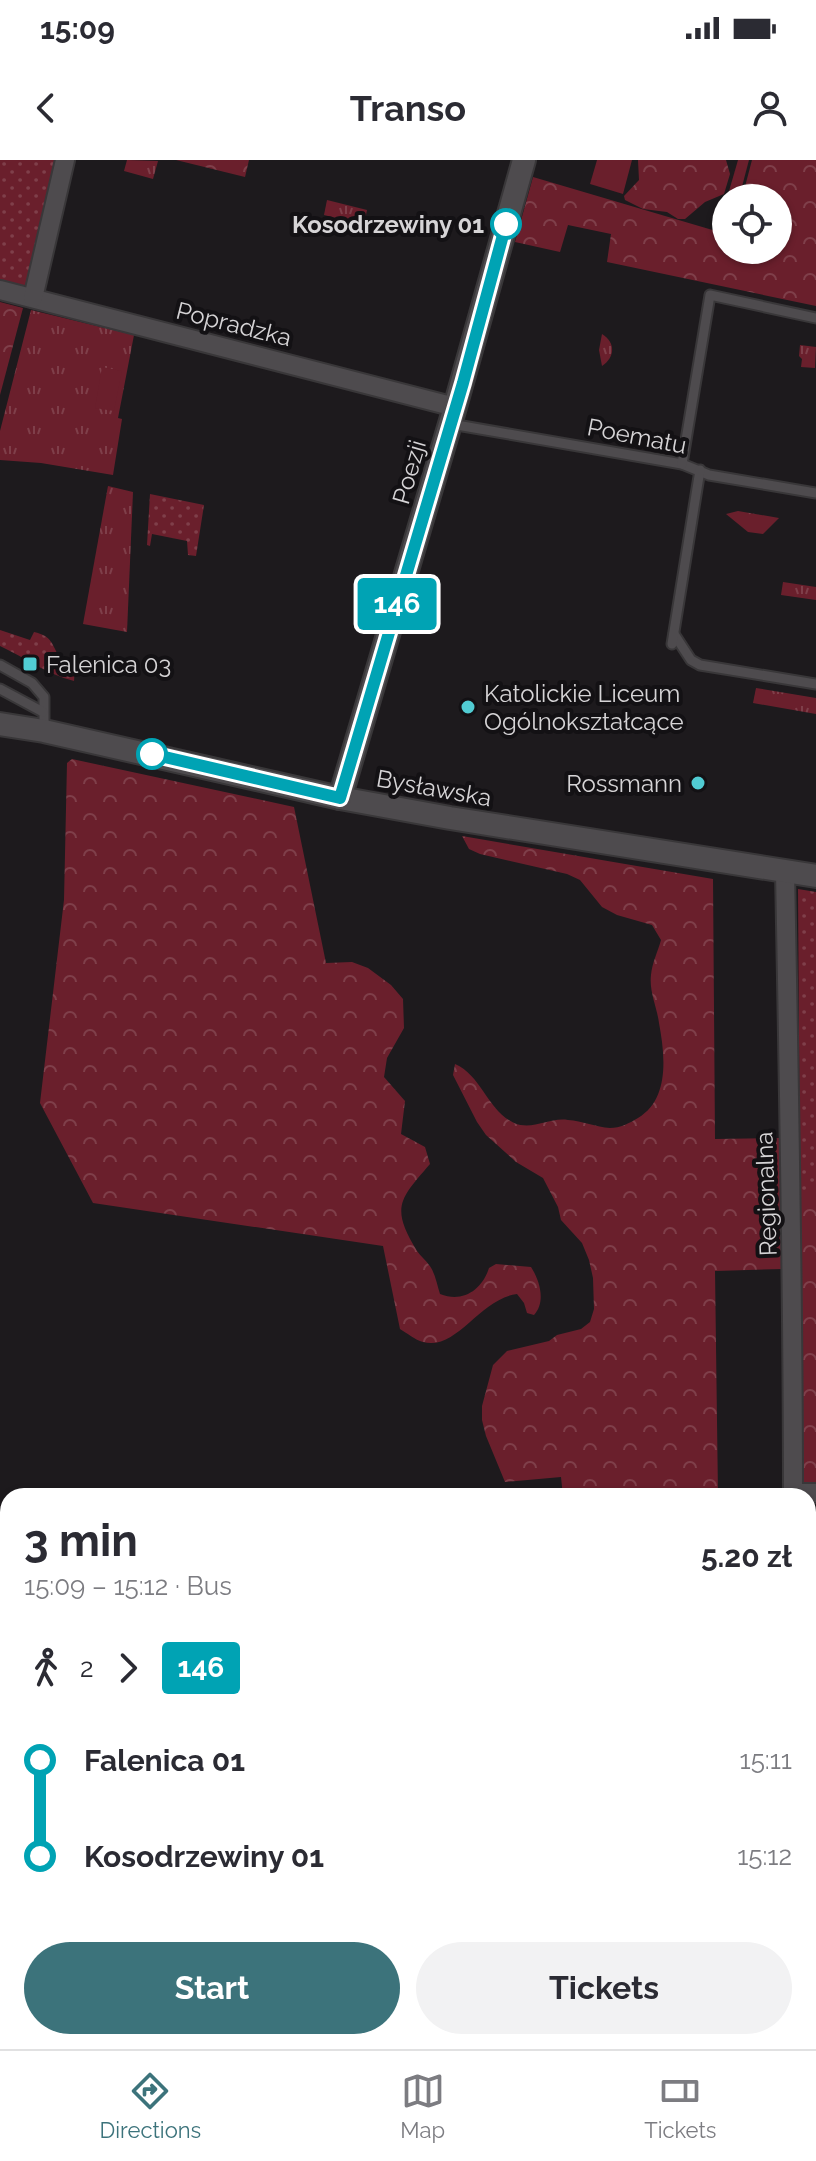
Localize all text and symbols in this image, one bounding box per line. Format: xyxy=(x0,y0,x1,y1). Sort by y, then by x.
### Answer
text: 15:09 xyxy=(40,11,115,46)
icon: back xyxy=(24,86,68,130)
icon: person xyxy=(748,86,792,130)
text: Transo xyxy=(350,87,466,129)
map controls xyxy=(712,184,792,264)
button: locate xyxy=(712,184,792,264)
marker: Kosodrzewiny 01 xyxy=(491,209,521,239)
place label: Kosodrzewiny 01 xyxy=(292,210,484,239)
street label: Popradzka xyxy=(173,296,295,352)
street label: Poematu xyxy=(585,412,689,460)
street label: Poezji xyxy=(386,437,432,507)
line badge: 146 xyxy=(351,578,443,630)
text: 146 xyxy=(374,587,420,620)
place label: Falenica 03 xyxy=(46,650,171,679)
marker: Falenica 03 xyxy=(21,655,39,673)
place label: Katolickie Liceum Ogólnokształcące xyxy=(484,679,684,736)
marker: Katolickie Liceum Ogólnokształcące xyxy=(459,698,477,716)
unlabelled marker xyxy=(137,739,167,769)
street label: Bysławska xyxy=(374,764,494,812)
place label: Rossmann xyxy=(566,769,682,798)
marker: Rossmann xyxy=(689,774,707,792)
street label: Regionalna xyxy=(749,1131,783,1257)
text: 3 min xyxy=(24,1515,138,1566)
text: 5.20 zł xyxy=(701,1539,792,1574)
text: 15:09 – 15:12 · Bus xyxy=(24,1571,232,1601)
icon: walk xyxy=(24,1646,68,1690)
icon: forward xyxy=(106,1646,150,1690)
text: 146 xyxy=(178,1651,224,1684)
text: 2 xyxy=(80,1653,94,1683)
text: Falenica 01 xyxy=(84,1743,245,1778)
text: 15:11 xyxy=(740,1745,792,1775)
text: Kosodrzewiny 01 xyxy=(84,1839,324,1874)
text: 15:12 xyxy=(737,1841,792,1871)
button: Start xyxy=(24,1942,400,2034)
button: Tickets xyxy=(416,1942,792,2034)
tab: Directions xyxy=(100,2069,201,2143)
tab: Map xyxy=(400,2069,445,2143)
tab: Tickets xyxy=(644,2069,716,2143)

